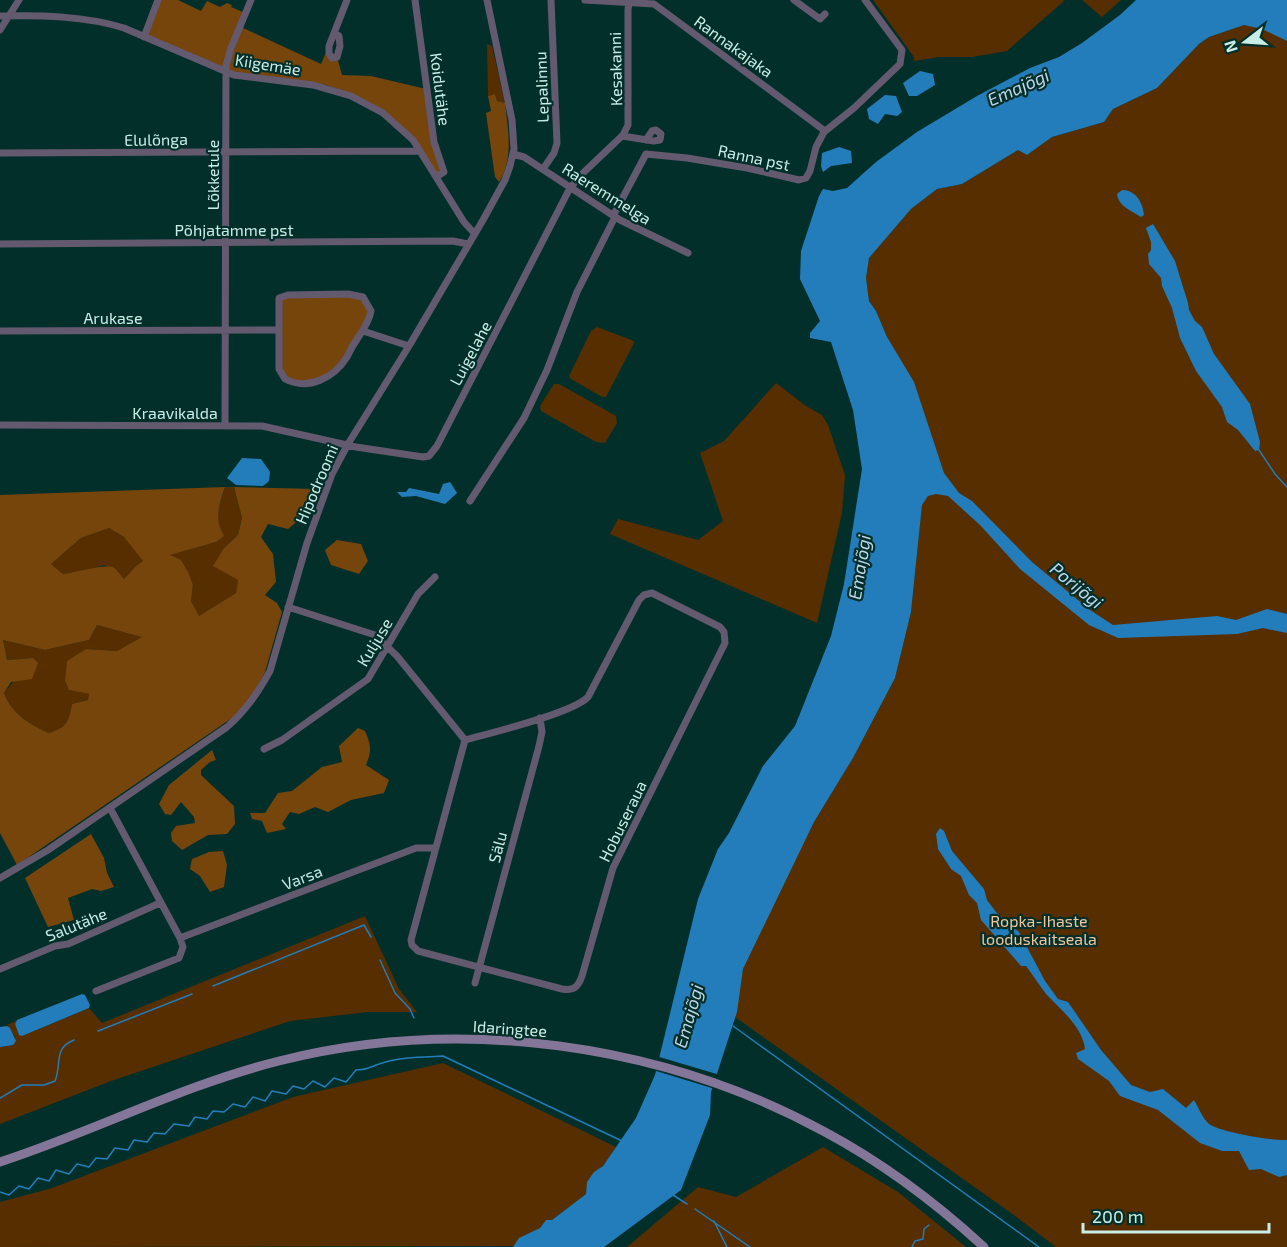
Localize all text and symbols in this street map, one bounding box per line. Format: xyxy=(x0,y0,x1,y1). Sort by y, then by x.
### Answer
street label: Rannakajaka xyxy=(690,11,777,82)
north arrow xyxy=(1215,12,1275,72)
street label: Kesakanni xyxy=(605,32,625,106)
text: N xyxy=(1219,38,1241,55)
street label: Kiigemäe xyxy=(234,49,302,79)
street label: Koidutähe xyxy=(427,51,455,127)
street label: Lepalinnu xyxy=(530,51,552,123)
water label: Emajõgi xyxy=(984,63,1053,110)
street label: Elulõnga xyxy=(124,129,188,149)
street label: Lõkketule xyxy=(203,140,222,210)
street label: Ranna pst xyxy=(716,140,792,174)
street label: Raeremmelga xyxy=(559,158,655,228)
street label: Põhjatamme pst xyxy=(174,220,294,240)
street label: Arukase xyxy=(83,308,143,327)
street label: Luigelahe xyxy=(445,318,495,388)
street label: Kraavikalda xyxy=(132,403,218,422)
street label: Hipodroomi xyxy=(291,441,341,527)
water label: Emajõgi xyxy=(843,532,875,601)
water label: Porijõgi xyxy=(1046,557,1108,613)
street label: Kuljuse xyxy=(352,614,397,670)
street label: Hobuseraua xyxy=(594,777,650,865)
street label: Sälu xyxy=(484,829,510,865)
street label: Varsa xyxy=(279,861,325,893)
street label: Salutähe xyxy=(43,903,109,945)
park label: Ropka-Ihaste looduskaitseala xyxy=(981,911,1097,948)
water label: Emajõgi xyxy=(668,981,708,1050)
street label: Idaringtee xyxy=(472,1016,548,1040)
scale bar xyxy=(1083,1196,1269,1234)
text: 200 m xyxy=(1092,1205,1144,1227)

